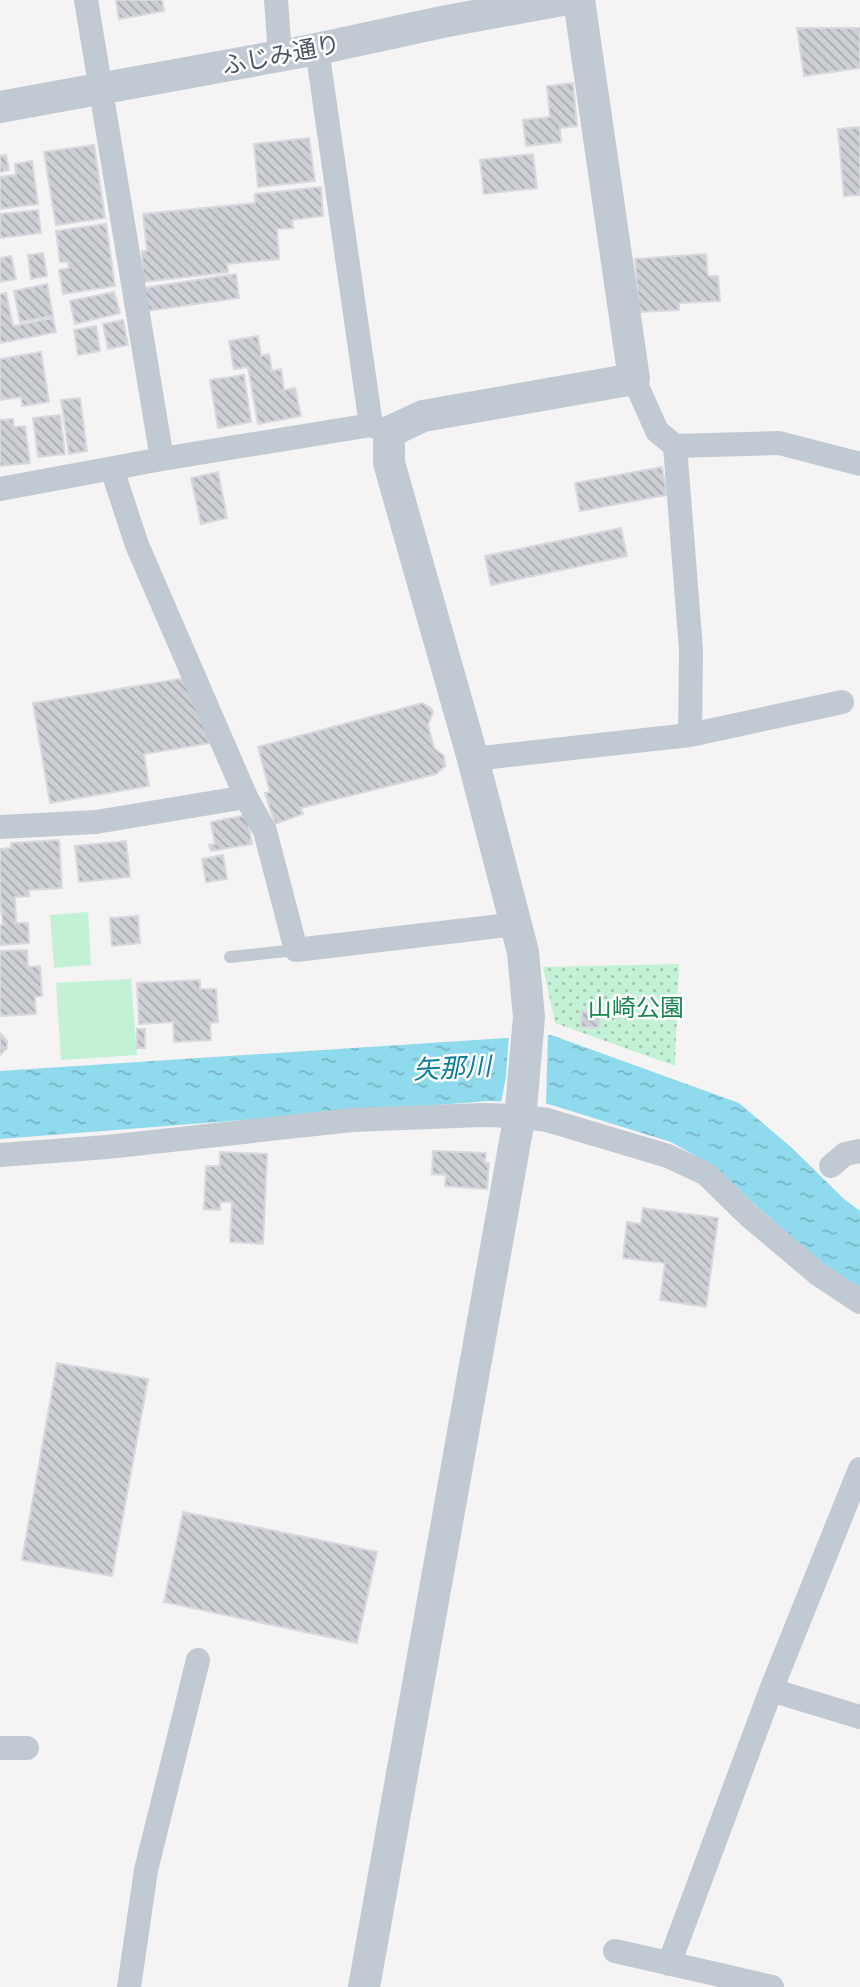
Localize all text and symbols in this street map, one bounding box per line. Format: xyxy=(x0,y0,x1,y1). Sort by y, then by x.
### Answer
street label: ふじみ通り xyxy=(219,26,343,81)
park label: 山崎公園 xyxy=(588,990,684,1023)
water label: 矢那川 xyxy=(412,1047,495,1087)

